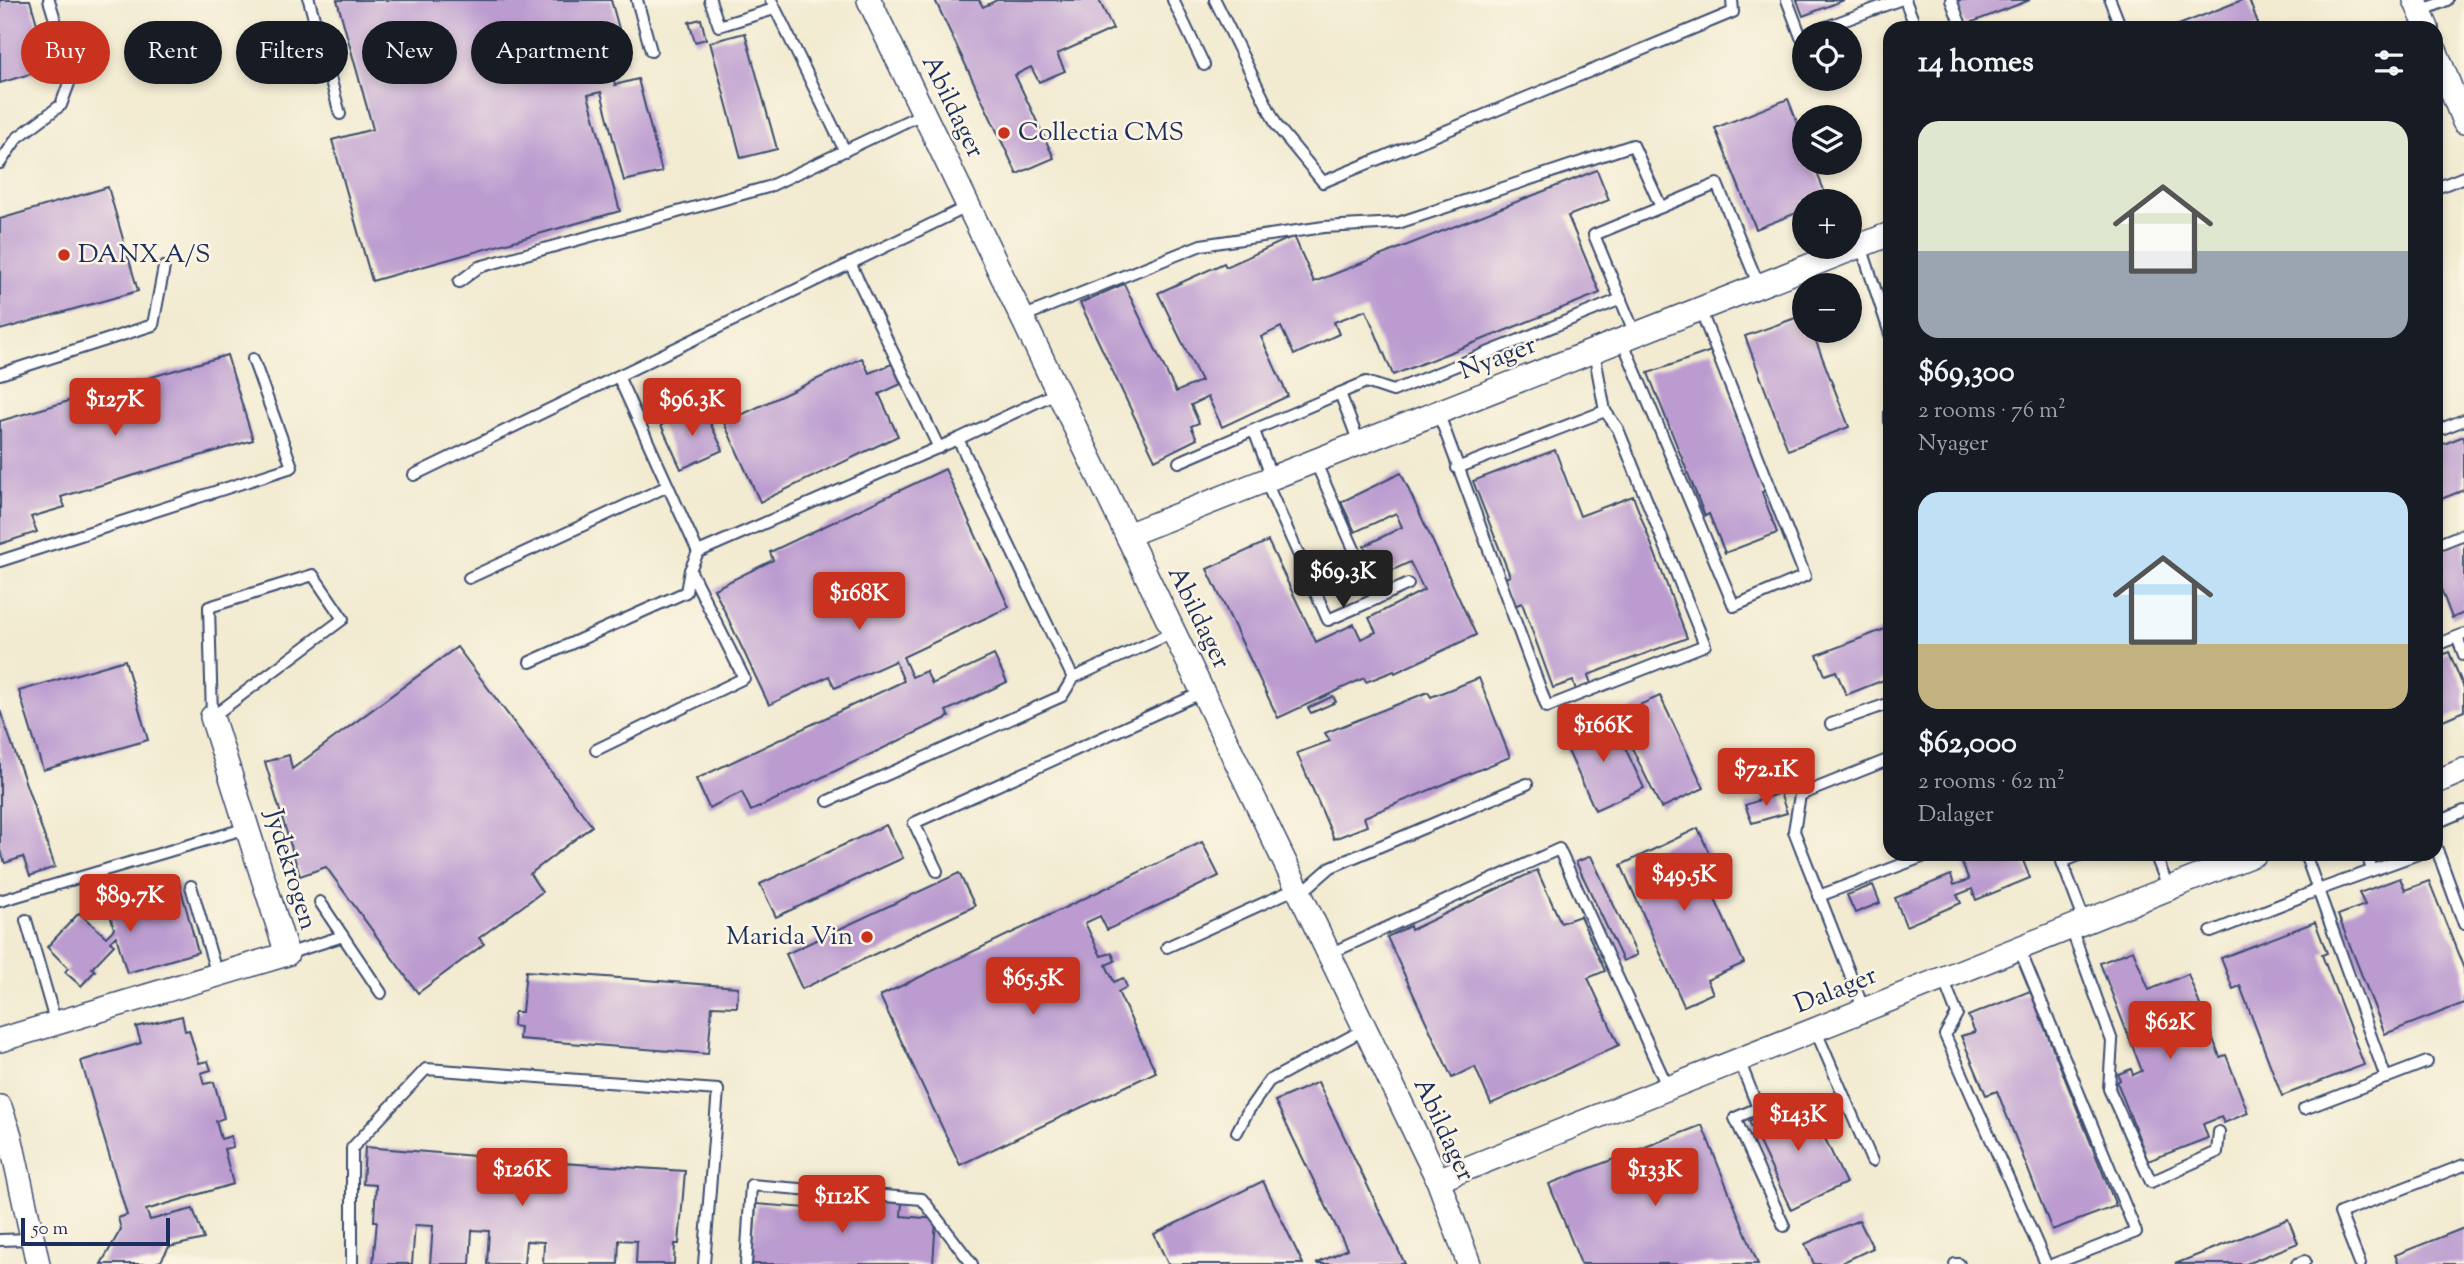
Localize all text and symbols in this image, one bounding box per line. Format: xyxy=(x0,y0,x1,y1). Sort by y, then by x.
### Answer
chip: Buy xyxy=(21,21,110,84)
chip: Rent xyxy=(124,21,222,84)
chip: Filters xyxy=(236,21,348,84)
chip: New xyxy=(362,21,457,84)
chip: Apartment xyxy=(471,21,633,84)
map controls xyxy=(1792,21,1862,343)
button: locate xyxy=(1792,21,1862,91)
text: 14 homes xyxy=(1918,42,2034,85)
icon: filters xyxy=(2370,44,2408,82)
street label: Abildager xyxy=(911,49,993,165)
button: layers xyxy=(1792,105,1862,175)
place label: Collectia CMS xyxy=(1018,115,1184,152)
marker: Collectia CMS xyxy=(996,125,1012,141)
icon: home xyxy=(2100,166,2226,292)
button: + xyxy=(1792,189,1862,259)
place label: DANX A/S xyxy=(78,237,210,274)
marker: DANX A/S xyxy=(56,247,72,263)
button: − xyxy=(1792,273,1862,343)
street label: Nyager xyxy=(1454,327,1542,391)
text: $69,300 xyxy=(1918,352,2015,395)
pin: $127K xyxy=(66,378,164,438)
pin: $96.3K xyxy=(635,378,749,438)
text: $127K xyxy=(85,384,145,417)
text: $96.3K xyxy=(659,384,725,417)
text: 2 rooms · 76 m² xyxy=(1918,395,2066,428)
text: Nyager xyxy=(1918,428,1988,461)
icon: home xyxy=(2100,537,2226,663)
pin: $69.3K xyxy=(1286,550,1400,610)
text: $69.3K xyxy=(1310,556,1376,589)
street label: Abildager xyxy=(1157,560,1239,676)
pin: $168K xyxy=(810,572,908,632)
text: $168K xyxy=(829,578,889,611)
pin: $166K xyxy=(1554,704,1652,764)
text: $166K xyxy=(1573,710,1633,743)
text: $62,000 xyxy=(1918,723,2017,766)
pin: $72.1K xyxy=(1709,748,1823,808)
text: $72.1K xyxy=(1734,754,1798,787)
text: 2 rooms · 62 m² xyxy=(1918,766,2065,799)
text: Dalager xyxy=(1918,799,1994,832)
street label: Jydekrogen xyxy=(254,803,326,935)
pin: $49.5K xyxy=(1627,853,1741,913)
text: $49.5K xyxy=(1651,859,1717,892)
pin: $89.7K xyxy=(73,874,187,934)
text: $89.7K xyxy=(96,880,164,913)
place label: Marida Vin xyxy=(726,919,853,956)
marker: Marida Vin xyxy=(859,929,875,945)
pin: $65.5K xyxy=(976,958,1090,1017)
street label: Dalager xyxy=(1789,958,1883,1024)
text: $65.5K xyxy=(1002,963,1064,996)
pin: $62K xyxy=(2129,1002,2211,1061)
text: $62K xyxy=(2145,1007,2195,1040)
street label: Abildager xyxy=(1403,1072,1483,1188)
pin: $143K xyxy=(1749,1094,1847,1153)
text: $143K xyxy=(1769,1099,1827,1132)
pin: $126K xyxy=(473,1148,571,1208)
pin: $133K xyxy=(1606,1148,1704,1208)
text: $126K xyxy=(493,1154,551,1187)
text: $133K xyxy=(1627,1154,1683,1187)
pin: $112K xyxy=(793,1176,891,1235)
text: $112K xyxy=(814,1181,870,1214)
scale bar xyxy=(21,1215,170,1247)
text: 50 m xyxy=(32,1216,68,1243)

